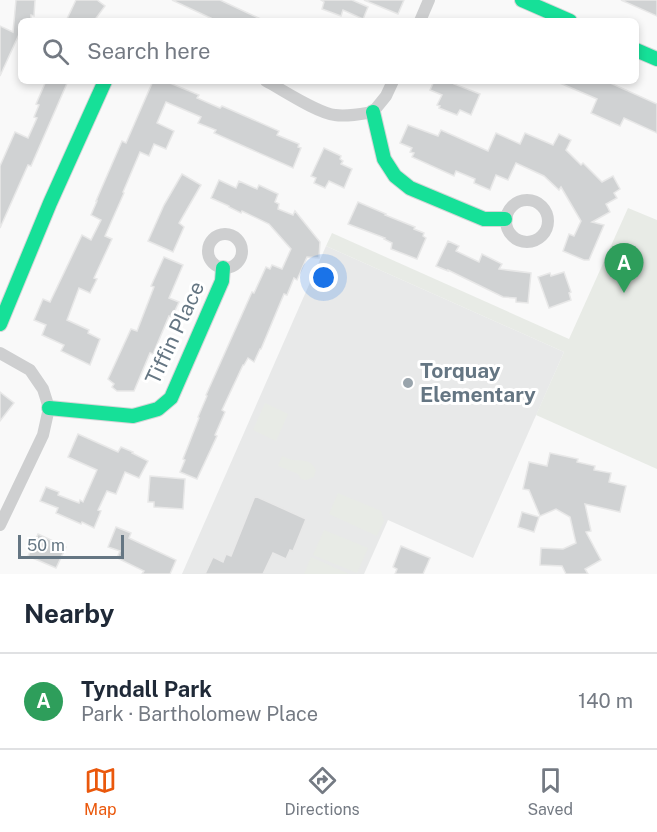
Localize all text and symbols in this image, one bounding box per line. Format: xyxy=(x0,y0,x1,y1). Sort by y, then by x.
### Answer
search box xyxy=(18,18,639,84)
icon: search xyxy=(39,35,72,68)
text: Search here xyxy=(87,38,211,64)
pin: A xyxy=(604,244,644,293)
your location xyxy=(309,263,338,292)
street label: Tiffin Place xyxy=(140,277,209,388)
place label: Torquay Elementary xyxy=(420,358,536,407)
marker: Torquay Elementary xyxy=(401,376,415,390)
scale bar xyxy=(18,532,124,560)
text: 50 m xyxy=(27,536,65,555)
text: Nearby xyxy=(24,598,114,629)
text: Tyndall Park xyxy=(81,676,212,702)
text: A xyxy=(36,689,51,713)
text: 140 m xyxy=(578,689,633,713)
text: Park · Bartholomew Place xyxy=(81,702,318,726)
tab: Map xyxy=(84,764,117,819)
tab: Directions xyxy=(285,764,360,819)
tab: Saved xyxy=(527,764,573,819)

